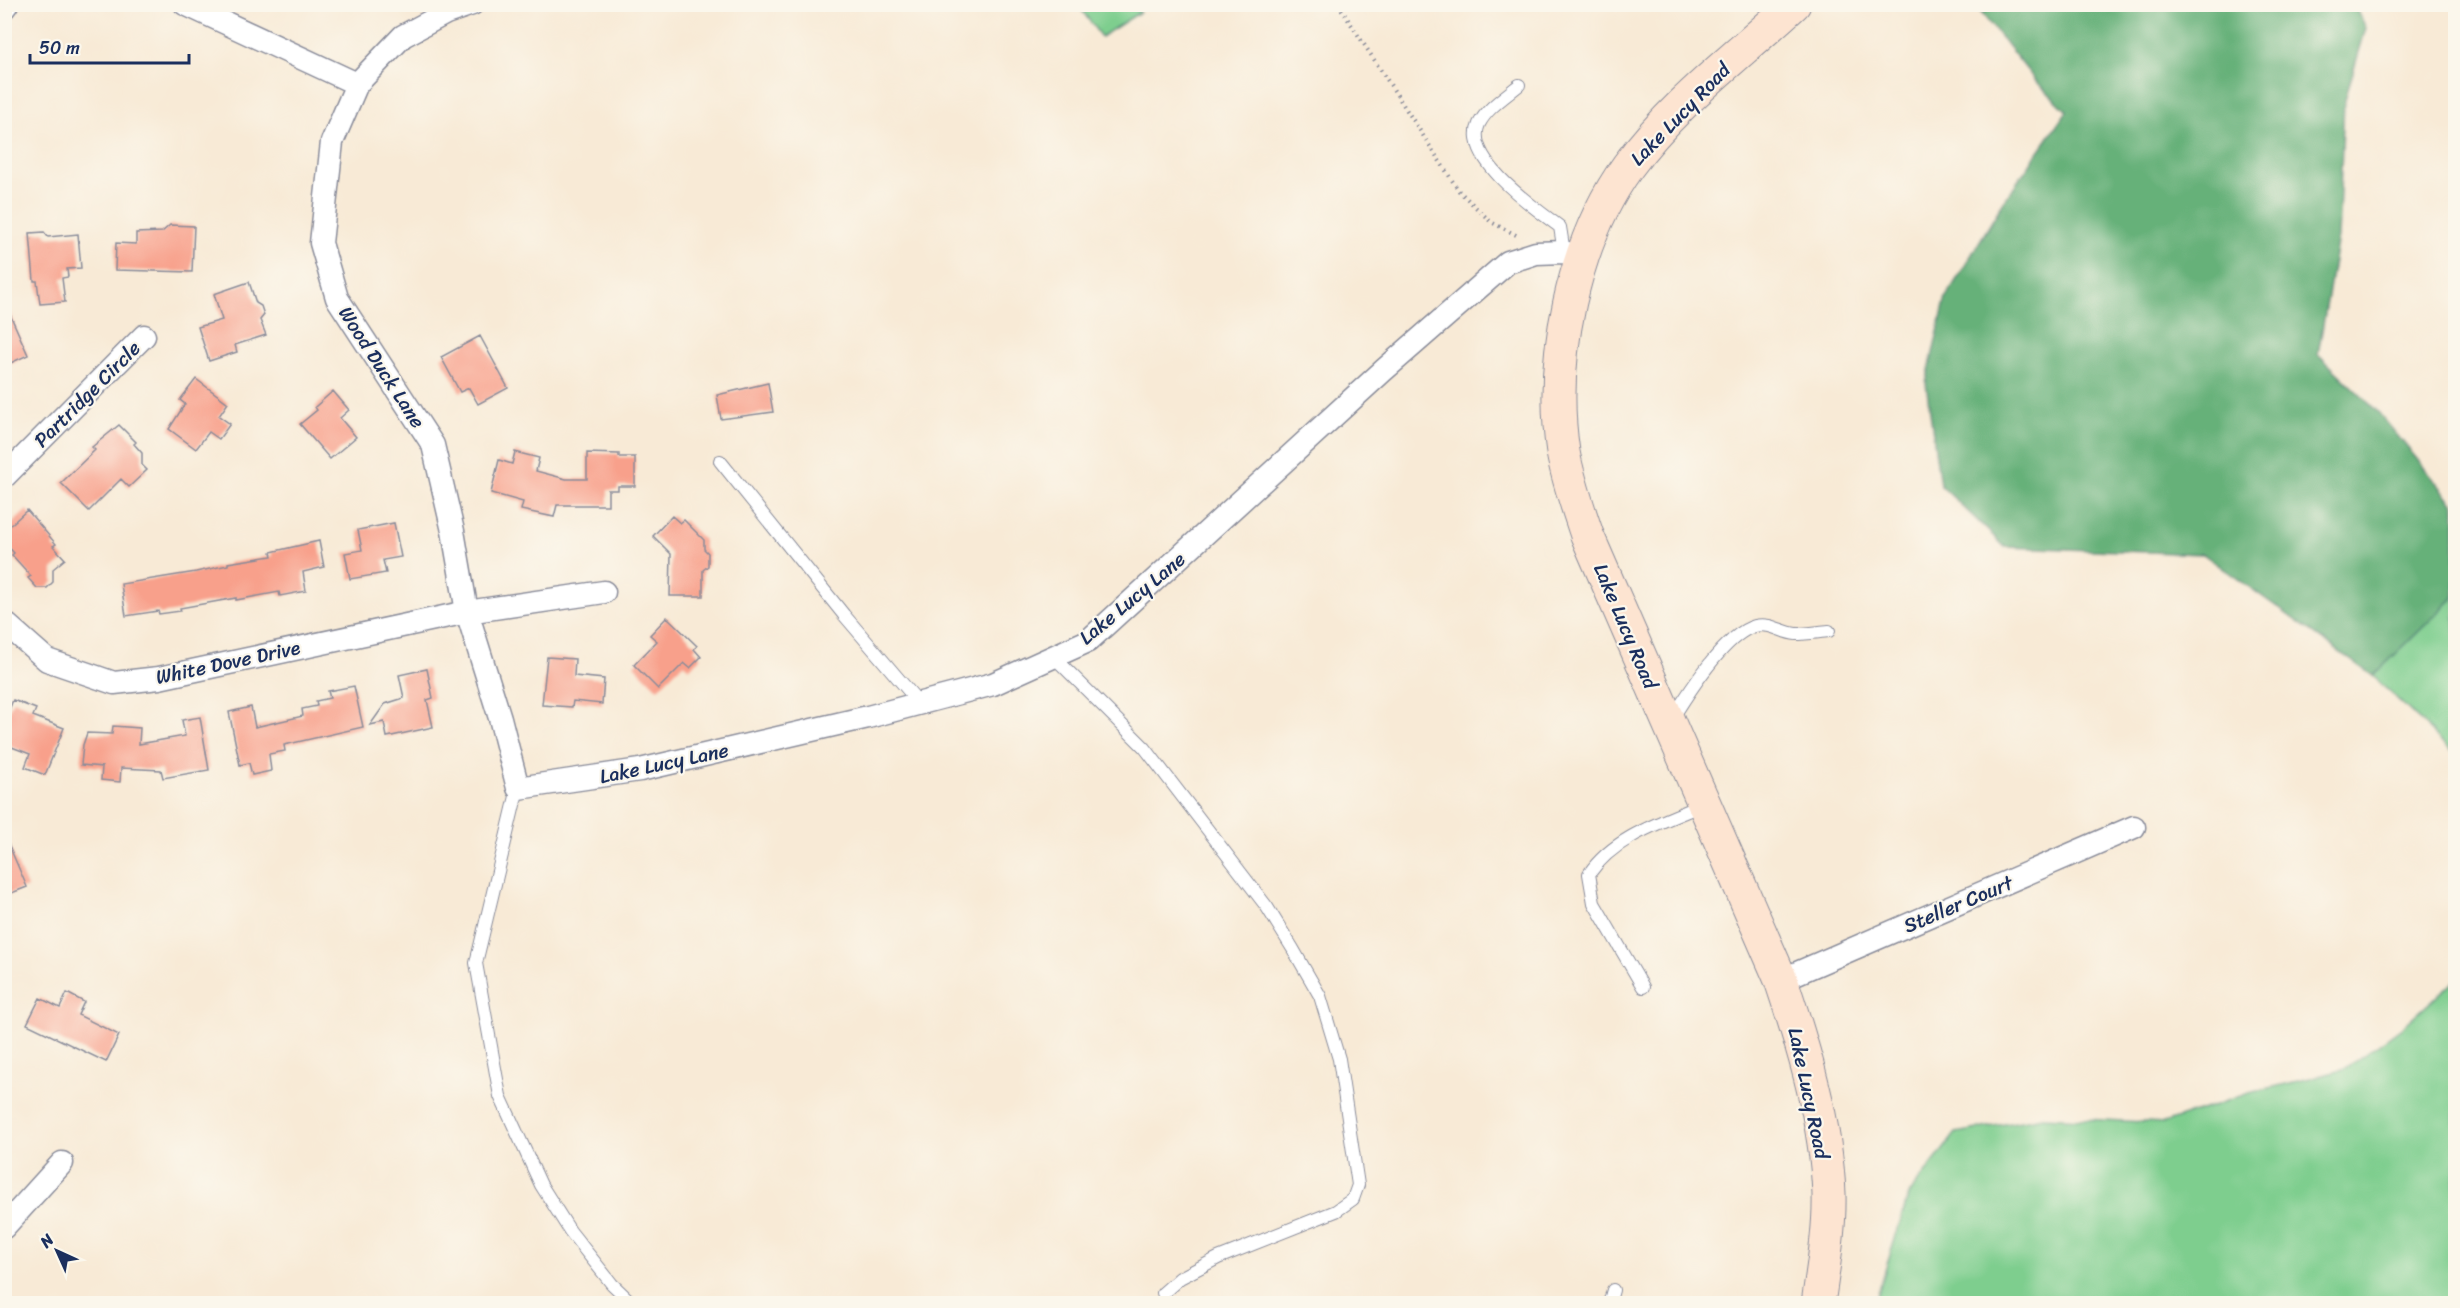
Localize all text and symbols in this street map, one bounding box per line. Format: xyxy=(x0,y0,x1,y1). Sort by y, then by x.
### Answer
scale bar xyxy=(30,27,189,65)
text: 50 m xyxy=(39,32,80,64)
street label: Lake Lucy Road xyxy=(1621,53,1740,174)
street label: Wood Duck Lane xyxy=(329,299,434,436)
street label: Partridge Circle xyxy=(25,332,149,456)
street label: Lake Lucy Lane xyxy=(1071,543,1194,654)
street label: Lake Lucy Road xyxy=(1583,558,1668,696)
street label: White Dove Drive xyxy=(153,630,304,695)
street label: Lake Lucy Lane xyxy=(596,733,732,794)
street label: Steller Court xyxy=(1898,865,2019,943)
street label: Lake Lucy Road xyxy=(1778,1024,1840,1163)
north arrow xyxy=(27,1221,87,1281)
text: N xyxy=(32,1226,62,1256)

